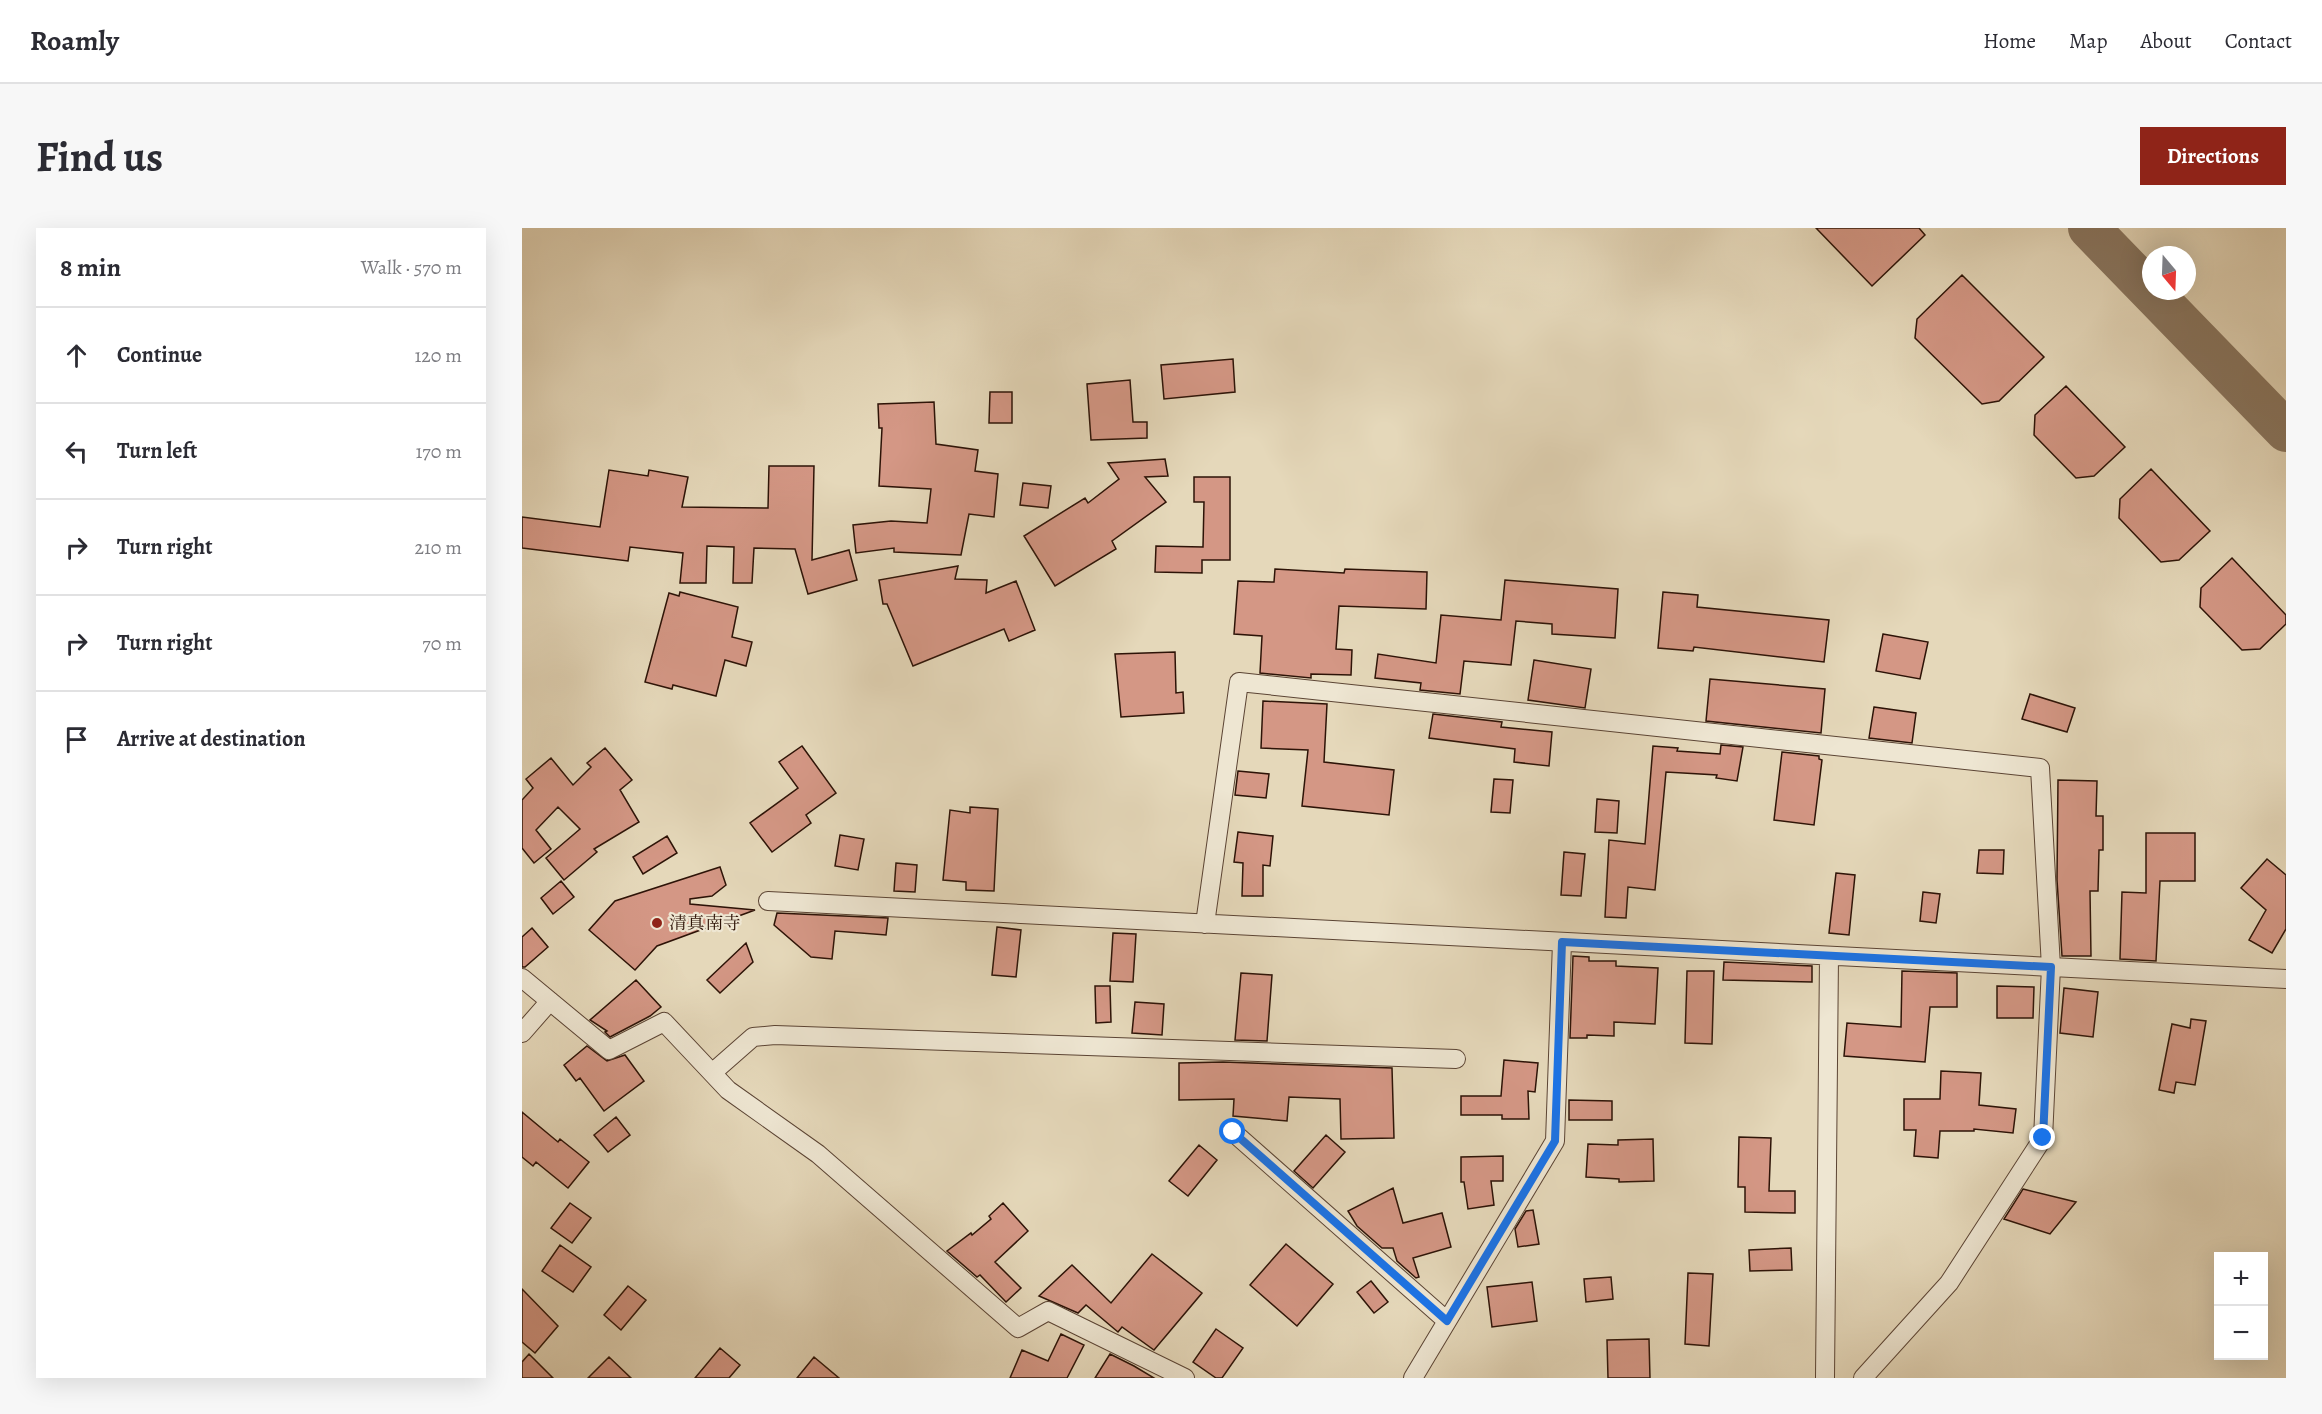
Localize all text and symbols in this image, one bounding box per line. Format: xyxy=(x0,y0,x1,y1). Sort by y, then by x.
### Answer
text: Roamly xyxy=(30,22,119,60)
text: Home xyxy=(1983,27,2036,55)
text: Map xyxy=(2069,27,2107,55)
text: About xyxy=(2140,27,2192,55)
text: Contact xyxy=(2225,27,2292,55)
button: Directions xyxy=(2140,127,2286,185)
text: Find us xyxy=(36,128,163,185)
north arrow xyxy=(2142,246,2196,300)
text: 8 min xyxy=(60,250,121,285)
text: Walk · 570 m xyxy=(361,254,462,281)
icon: ahead xyxy=(60,339,93,372)
text: Continue xyxy=(117,340,202,370)
text: 120 m xyxy=(414,342,462,369)
icon: left xyxy=(60,435,93,468)
text: Turn left xyxy=(117,436,197,466)
text: 170 m xyxy=(416,438,462,465)
icon: right xyxy=(60,531,93,564)
text: Turn right xyxy=(117,532,213,562)
text: 210 m xyxy=(414,534,462,561)
icon: right xyxy=(60,627,93,660)
text: Turn right xyxy=(117,628,213,658)
text: 70 m xyxy=(422,630,462,657)
icon: arrive xyxy=(60,723,93,756)
text: Arrive at destination xyxy=(117,724,306,754)
place label: 清真南寺 xyxy=(669,911,741,935)
marker: 清真南寺 xyxy=(650,916,664,930)
route start xyxy=(1219,1118,1245,1144)
route end xyxy=(2029,1124,2055,1150)
map controls xyxy=(2214,1252,2268,1360)
button: + xyxy=(2214,1252,2268,1306)
button: − xyxy=(2214,1306,2268,1360)

